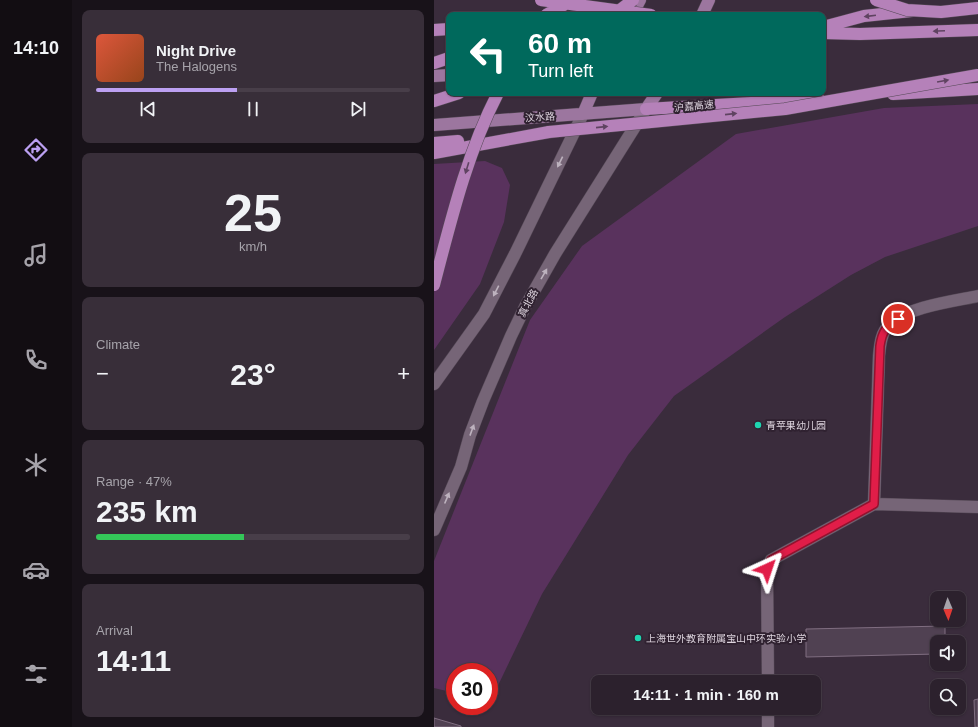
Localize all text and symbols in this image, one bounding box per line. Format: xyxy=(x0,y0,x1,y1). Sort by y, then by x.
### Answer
one-way arrow xyxy=(864,13,876,19)
icon: left xyxy=(462,28,514,80)
text: 60 m xyxy=(528,28,592,59)
one-way arrow xyxy=(932,28,945,34)
text: 14:10 xyxy=(13,38,59,58)
text: Night Drive xyxy=(156,42,236,59)
text: The Halogens xyxy=(156,59,237,74)
text: Turn left xyxy=(528,61,593,81)
one-way arrow xyxy=(936,78,949,84)
icon: previous xyxy=(137,98,159,120)
icon: pause xyxy=(242,98,264,120)
icon: next xyxy=(347,98,369,120)
street label: 沪嘉高速 xyxy=(674,98,714,114)
street label: 汶水路 xyxy=(525,110,555,124)
one-way arrow xyxy=(725,111,737,117)
one-way arrow xyxy=(596,123,608,130)
icon: directions xyxy=(22,136,50,164)
one-way arrow xyxy=(557,156,563,168)
one-way arrow xyxy=(464,162,470,174)
text: 25 xyxy=(224,184,282,242)
text: km/h xyxy=(239,239,267,254)
icon: music xyxy=(22,241,50,269)
one-way arrow xyxy=(540,268,547,280)
one-way arrow xyxy=(493,285,499,297)
street label: 真北路 xyxy=(516,287,540,319)
pin xyxy=(881,302,915,336)
icon: arrive xyxy=(887,308,909,330)
text: Climate xyxy=(96,337,140,352)
icon: phone xyxy=(22,346,50,374)
text: 23° xyxy=(230,358,276,391)
text: − xyxy=(96,361,109,386)
text: + xyxy=(397,361,410,386)
marker: 青苹果幼儿园 xyxy=(753,420,763,430)
place label: 青苹果幼儿园 xyxy=(766,420,826,431)
one-way arrow xyxy=(470,423,476,435)
icon: climate xyxy=(22,451,50,479)
text: Range · 47% xyxy=(96,474,172,489)
one-way arrow xyxy=(445,492,451,504)
text: 235 km xyxy=(96,495,198,528)
position arrow xyxy=(746,548,788,590)
icon: car xyxy=(22,556,50,584)
north arrow xyxy=(930,591,966,627)
map controls xyxy=(930,591,966,715)
text: Arrival xyxy=(96,623,133,638)
marker: 上海世外教育附属宝山中环实验小学 xyxy=(633,633,643,643)
place label: 上海世外教育附属宝山中环实验小学 xyxy=(646,633,806,644)
button: sound xyxy=(930,635,966,671)
text: 14:11 xyxy=(96,644,171,677)
icon: filters xyxy=(22,660,50,688)
speed limit sign: 30 xyxy=(446,663,498,715)
button: search xyxy=(930,679,966,715)
text: 14:11 · 1 min · 160 m xyxy=(633,686,779,703)

